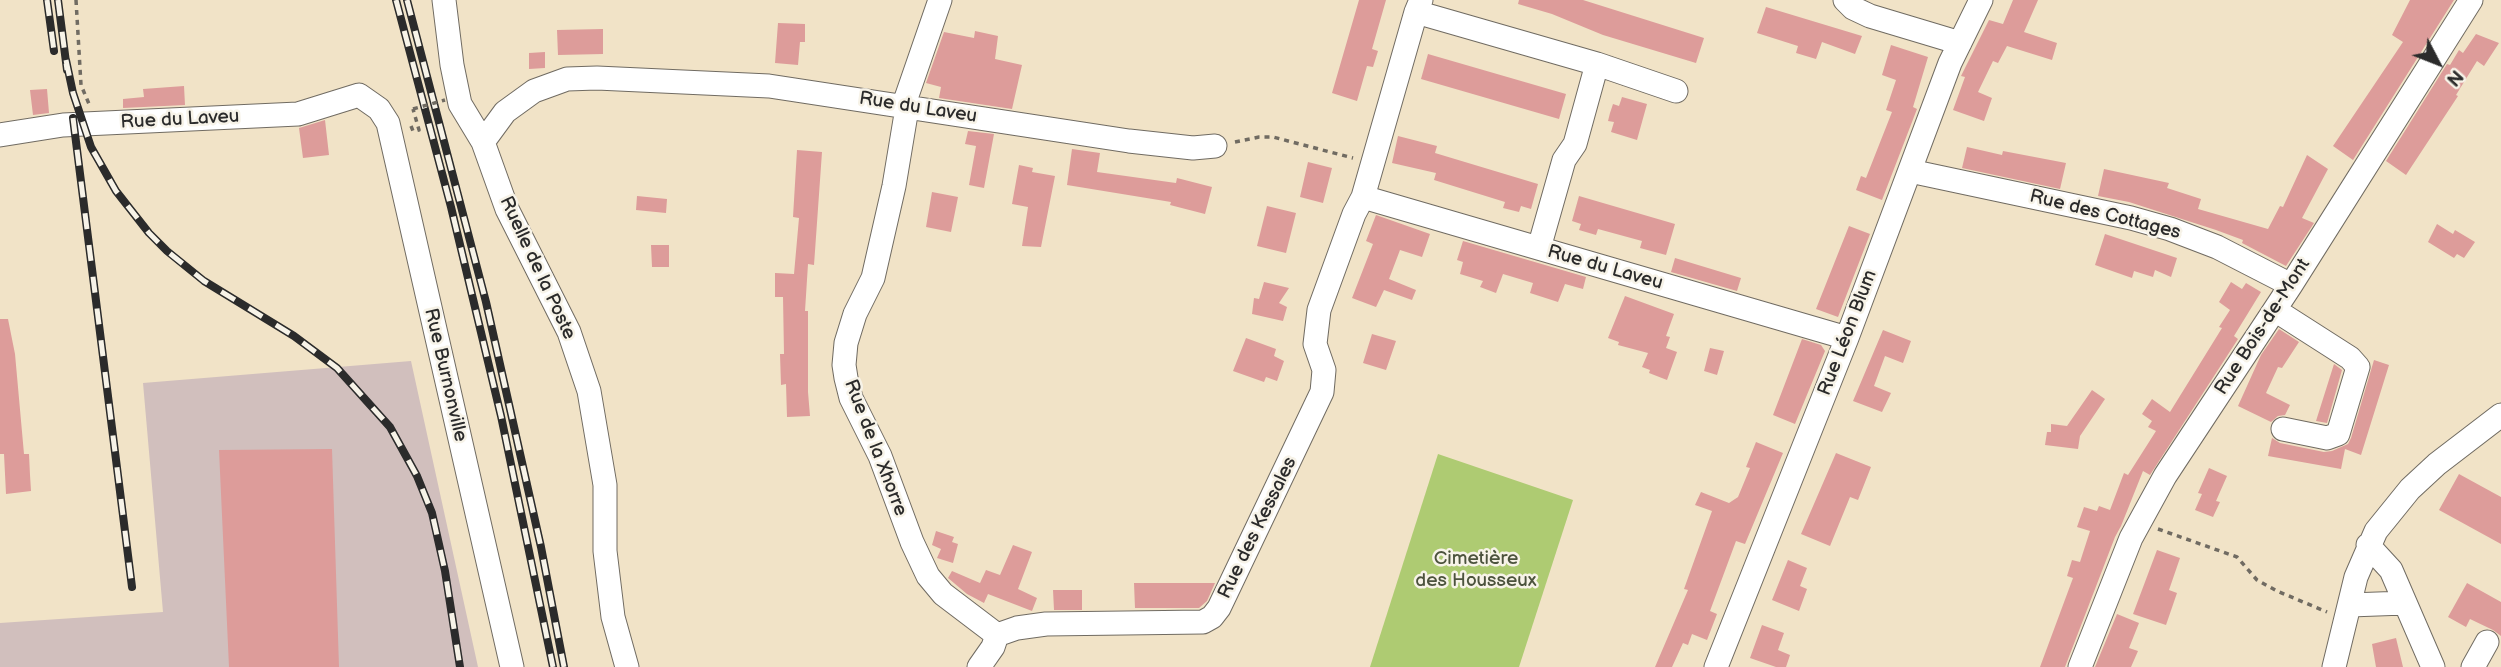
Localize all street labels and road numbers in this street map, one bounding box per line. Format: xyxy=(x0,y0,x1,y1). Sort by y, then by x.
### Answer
street label: Rue du Laveu xyxy=(857,87,979,129)
street label: Rue du Laveu xyxy=(120,106,240,134)
street label: Rue des Cottages xyxy=(2027,185,2183,245)
street label: Ruelle de la Poste xyxy=(494,193,580,343)
street label: Rue du Laveu xyxy=(1545,241,1665,295)
street label: Rue Bois-de-Mont xyxy=(2210,255,2316,399)
street label: Rue Léon Blum xyxy=(1814,267,1882,399)
street label: Rue Burnonville xyxy=(419,306,471,444)
street label: Rue de la Xhorre xyxy=(838,377,912,519)
street label: Rue des Kessales xyxy=(1214,453,1302,603)

